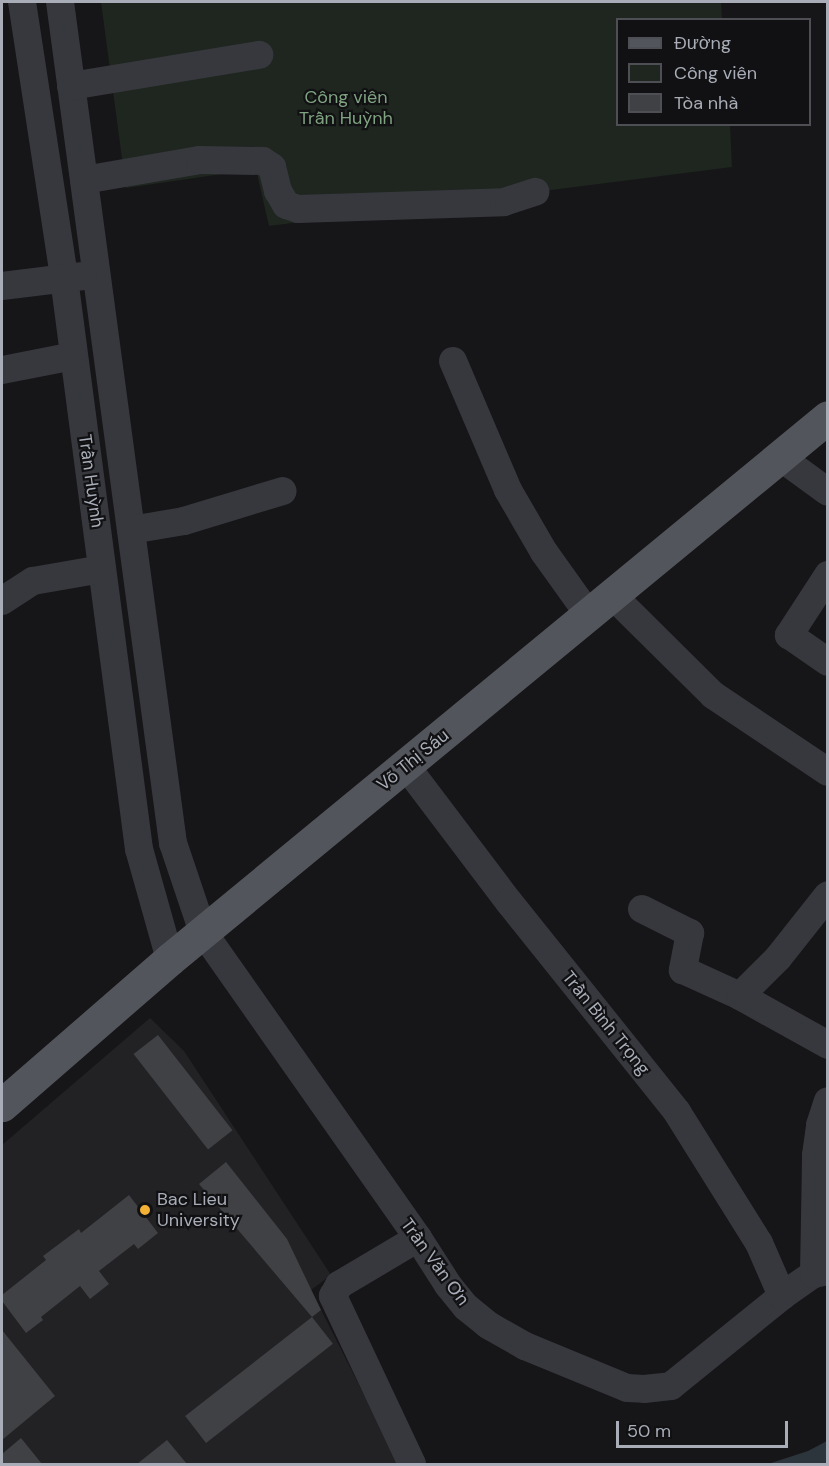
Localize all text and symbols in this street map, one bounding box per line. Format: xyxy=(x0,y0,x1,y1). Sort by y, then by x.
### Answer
legend xyxy=(616,18,811,126)
text: Đường xyxy=(674,31,731,55)
text: Công viên xyxy=(674,61,757,85)
park label: Công viên Trần Huỳnh xyxy=(299,87,393,130)
text: Tòa nhà xyxy=(674,91,738,115)
street label: Trần Huỳnh xyxy=(74,433,108,529)
street label: Võ Thị Sáu xyxy=(373,725,453,795)
street label: Trần Bình Trọng xyxy=(558,967,654,1079)
place label: Bac Lieu University xyxy=(157,1189,240,1232)
marker: Bac Lieu University xyxy=(138,1203,152,1217)
street label: Trần Văn Ơn xyxy=(396,1214,474,1310)
scale bar xyxy=(619,1409,792,1447)
text: 50 m xyxy=(627,1419,671,1443)

